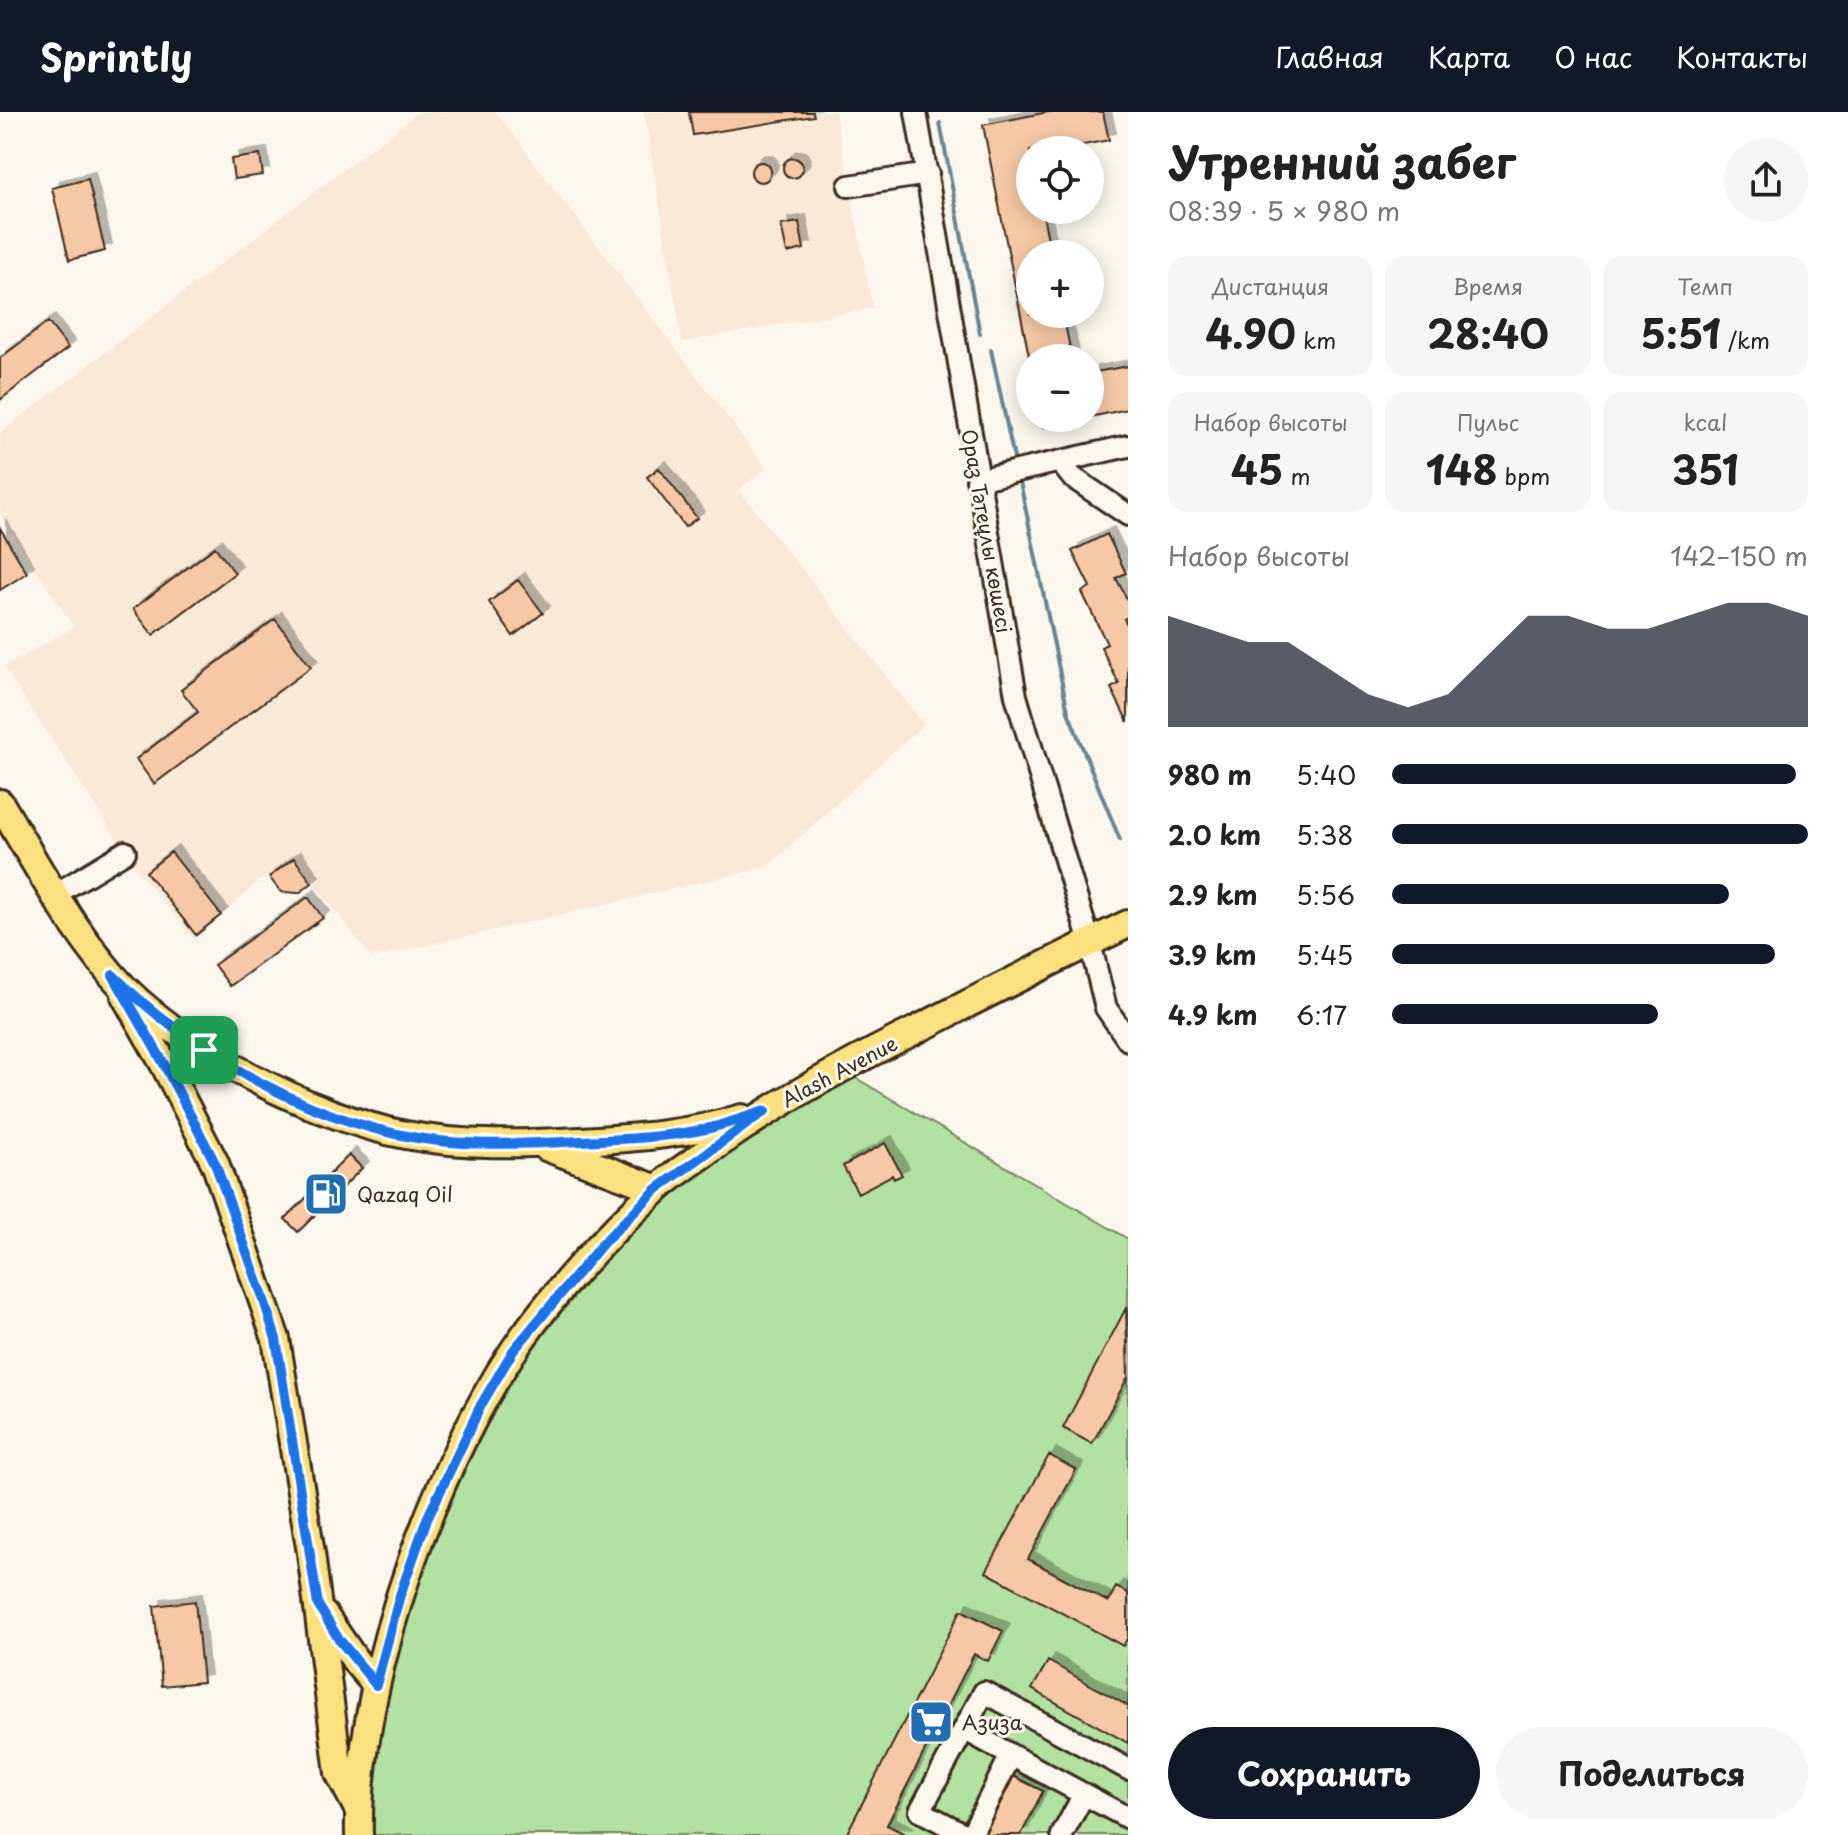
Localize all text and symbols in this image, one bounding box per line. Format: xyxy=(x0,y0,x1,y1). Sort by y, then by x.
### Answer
text: Sprintly xyxy=(40,28,193,85)
text: Главная xyxy=(1276,35,1384,78)
text: Карта xyxy=(1428,35,1510,78)
text: О нас xyxy=(1554,35,1632,78)
text: Контакты xyxy=(1676,35,1808,78)
text: Утренний забег xyxy=(1168,128,1516,194)
map controls xyxy=(1016,136,1104,432)
button: locate xyxy=(1016,136,1104,224)
button: share xyxy=(1724,138,1808,222)
text: 08:39 · 5 × 980 m xyxy=(1168,191,1400,230)
button: + xyxy=(1016,240,1104,328)
text: Дистанция xyxy=(1212,269,1329,302)
text: Время xyxy=(1453,269,1523,302)
text: Темп xyxy=(1678,269,1733,302)
text: 4.90 xyxy=(1205,302,1296,363)
text: 28:40 xyxy=(1427,302,1549,363)
text: 5:51 xyxy=(1641,302,1721,363)
text: km xyxy=(1296,323,1336,356)
text: /km xyxy=(1721,323,1770,356)
button: − xyxy=(1016,344,1104,432)
text: Набор высоты xyxy=(1194,405,1348,438)
text: Пульс xyxy=(1457,405,1519,438)
text: kcal xyxy=(1683,405,1727,438)
street label: Ораз Тәтеұлы көшесі xyxy=(954,427,1020,635)
text: 45 xyxy=(1231,438,1283,499)
text: 148 xyxy=(1426,438,1498,499)
text: 351 xyxy=(1672,438,1739,499)
text: m xyxy=(1283,459,1311,492)
text: bpm xyxy=(1498,459,1550,492)
text: Набор высоты xyxy=(1168,536,1350,575)
text: 142–150 m xyxy=(1670,536,1808,575)
text: 980 m xyxy=(1168,755,1252,794)
text: 5:40 xyxy=(1296,755,1356,794)
text: 2.0 km xyxy=(1168,815,1261,854)
text: 5:38 xyxy=(1296,815,1354,854)
text: 2.9 km xyxy=(1168,875,1258,914)
text: 5:56 xyxy=(1296,875,1355,914)
text: 3.9 km xyxy=(1168,935,1257,974)
text: 5:45 xyxy=(1296,935,1353,974)
text: 4.9 km xyxy=(1168,995,1257,1034)
text: 6:17 xyxy=(1296,995,1347,1034)
pin xyxy=(170,1016,238,1084)
icon: arrive xyxy=(182,1028,226,1072)
street label: Alash Avenue xyxy=(776,1028,902,1114)
fuel station icon: Qazaq Oil xyxy=(302,1170,350,1218)
place label: Qazaq Oil xyxy=(357,1179,453,1209)
supermarket icon: Азиза xyxy=(907,1698,955,1746)
place label: Азиза xyxy=(962,1707,1023,1737)
button: Сохранить xyxy=(1168,1727,1480,1819)
button: Поделиться xyxy=(1496,1727,1808,1819)

